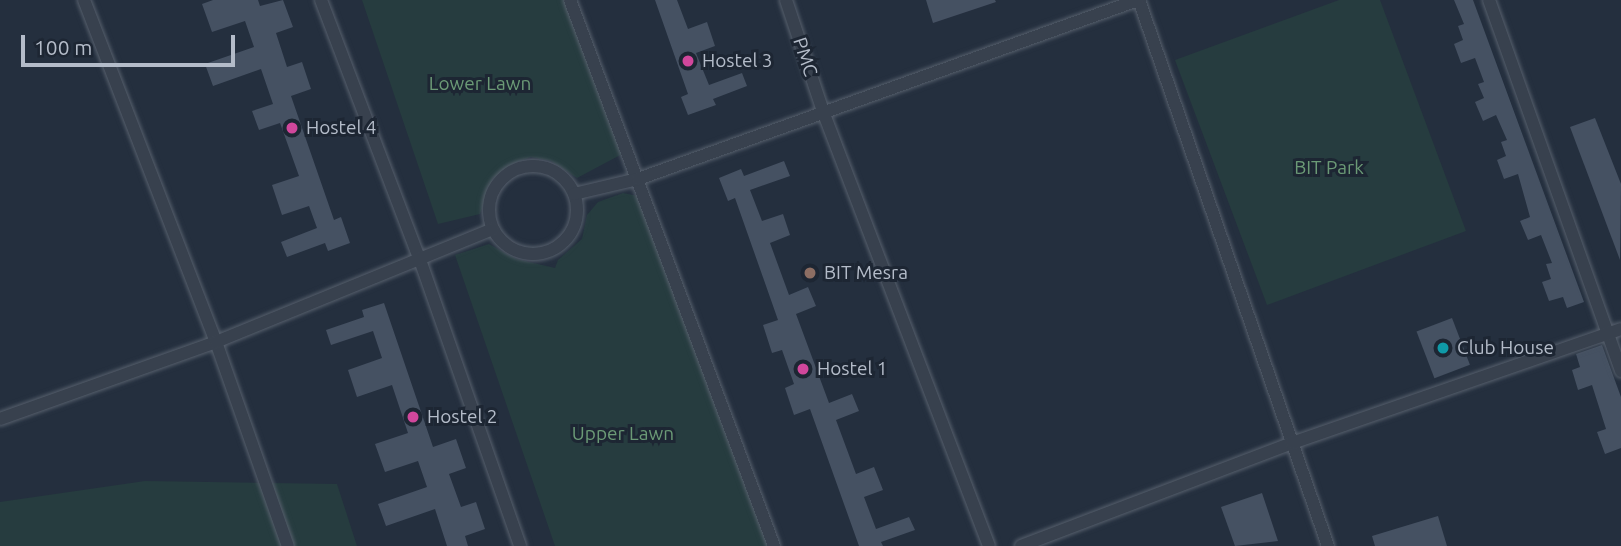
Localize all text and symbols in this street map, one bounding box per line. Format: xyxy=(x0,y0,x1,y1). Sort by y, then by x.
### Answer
scale bar xyxy=(24,21,238,65)
text: 100 m xyxy=(34,35,92,59)
street label: PMC xyxy=(788,35,822,79)
place label: Hostel 3 xyxy=(702,50,773,72)
marker: Hostel 3 xyxy=(680,53,696,69)
park label: Lower Lawn xyxy=(429,73,531,95)
place label: Hostel 4 xyxy=(306,117,377,139)
marker: Hostel 4 xyxy=(284,120,300,136)
park label: BIT Park xyxy=(1294,157,1364,179)
place label: BIT Mesra xyxy=(824,262,908,284)
marker: BIT Mesra xyxy=(802,265,818,281)
place label: Club House xyxy=(1457,337,1554,359)
marker: Club House xyxy=(1435,340,1451,356)
place label: Hostel 1 xyxy=(817,358,888,380)
marker: Hostel 1 xyxy=(795,361,811,377)
place label: Hostel 2 xyxy=(427,406,498,428)
marker: Hostel 2 xyxy=(405,409,421,425)
park label: Upper Lawn xyxy=(572,423,674,445)

